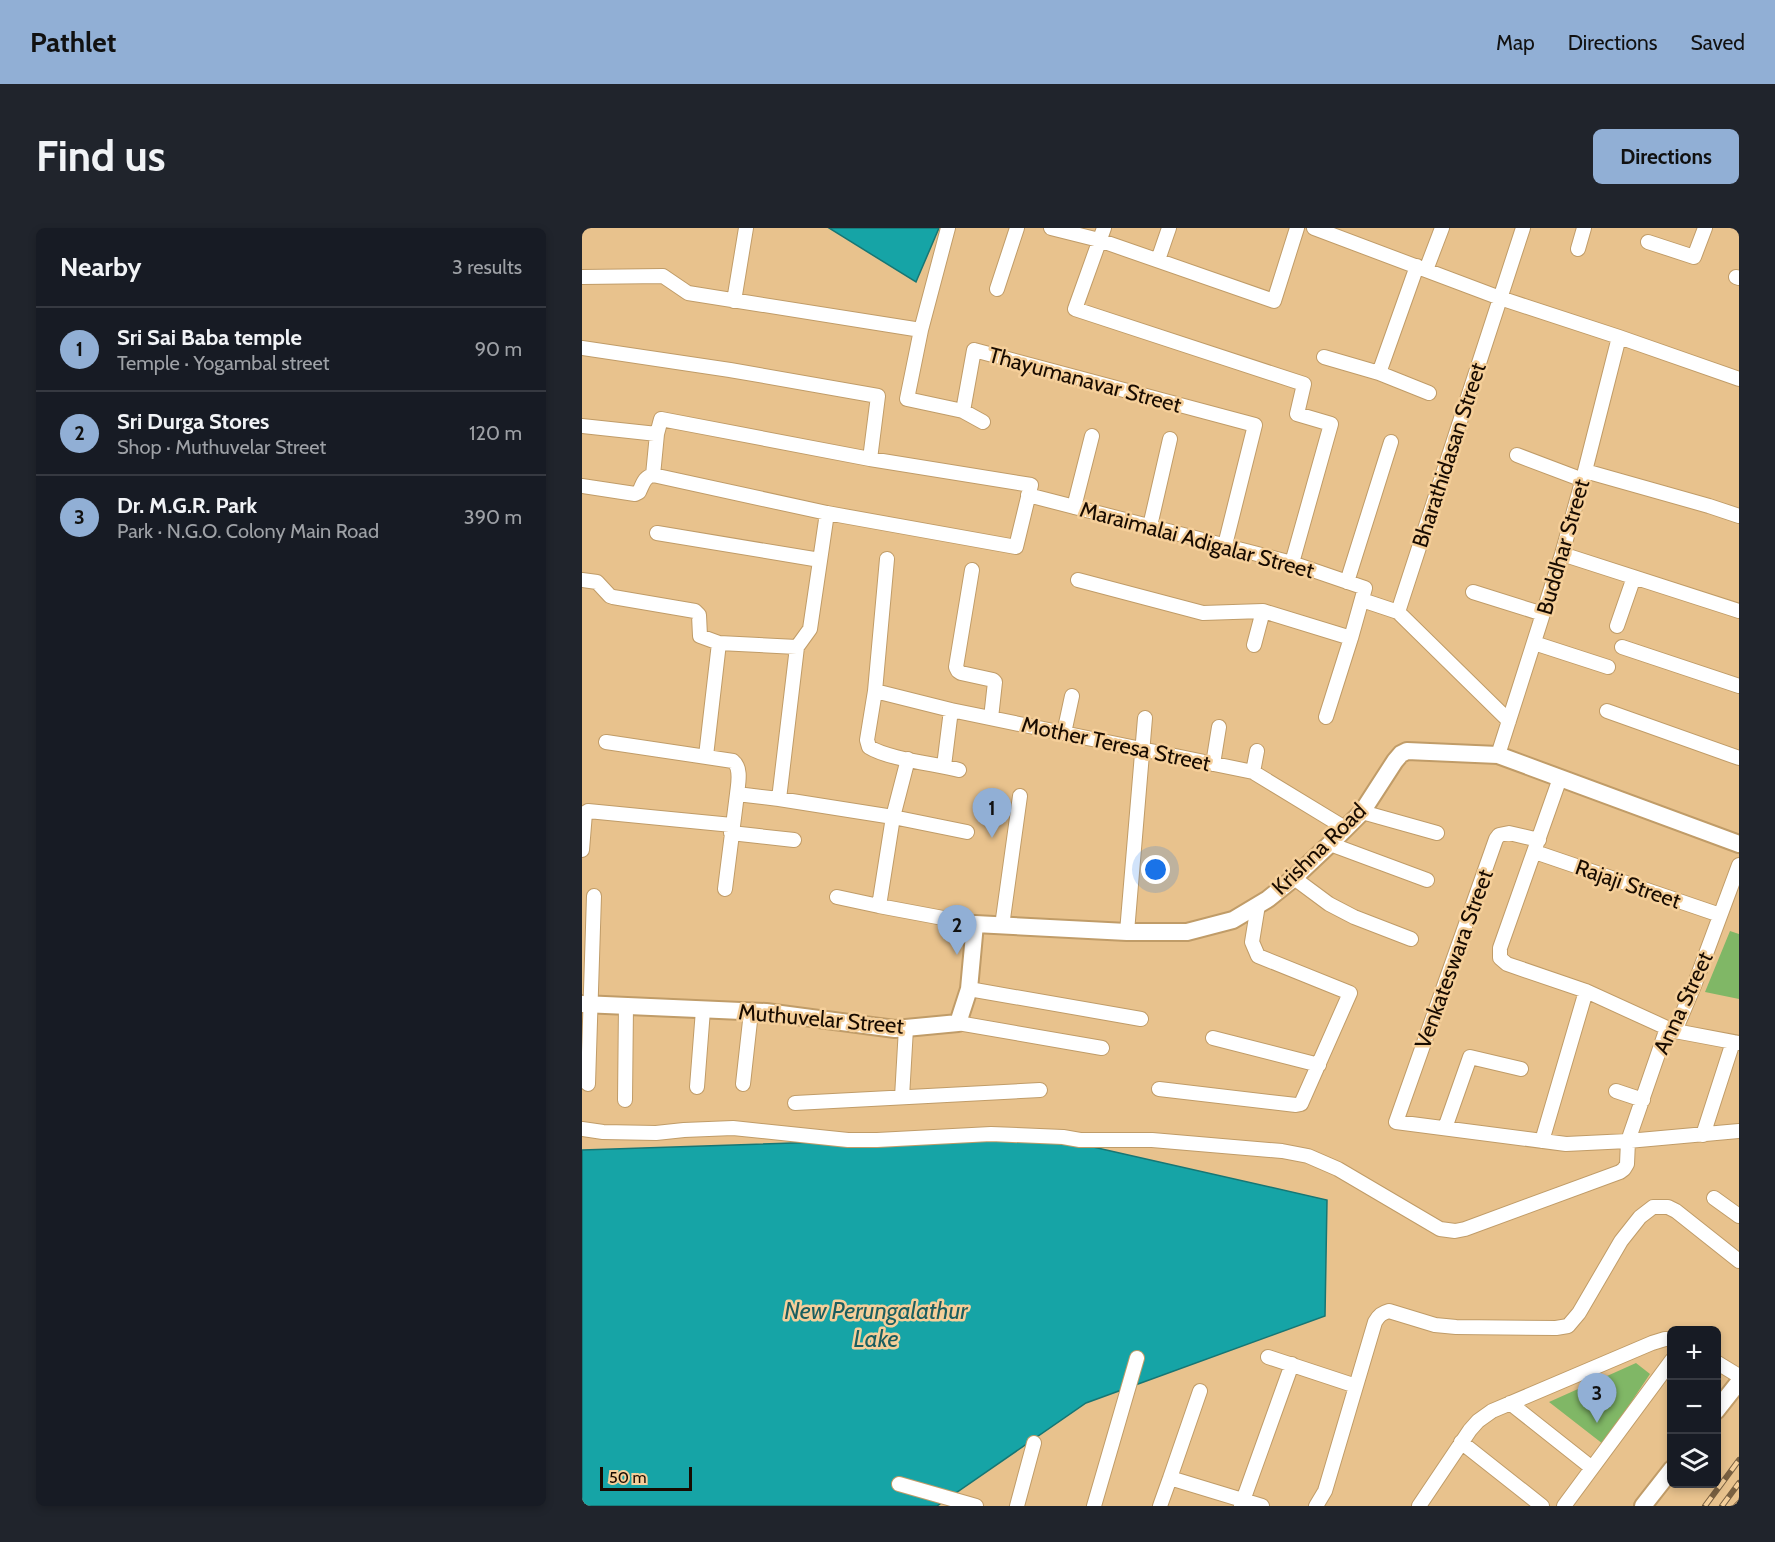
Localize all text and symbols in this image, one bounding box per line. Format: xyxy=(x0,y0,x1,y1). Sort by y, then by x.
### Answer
text: Pathlet xyxy=(30,25,116,59)
text: Map xyxy=(1496,30,1535,55)
text: Directions xyxy=(1568,30,1657,55)
text: Saved xyxy=(1690,30,1745,55)
button: Directions xyxy=(1593,129,1739,184)
text: Find us xyxy=(36,130,165,182)
text: Nearby xyxy=(60,251,141,283)
text: 3 results xyxy=(452,255,522,279)
text: Sri Sai Baba temple xyxy=(117,324,302,351)
text: 1 xyxy=(76,337,83,361)
text: 90 m xyxy=(475,337,522,361)
street label: Thayumanavar Street xyxy=(986,341,1185,419)
text: Temple · Yogambal street xyxy=(117,351,330,375)
street label: Bharathidasan Street xyxy=(1406,359,1492,551)
text: Sri Durga Stores xyxy=(117,408,269,435)
text: 2 xyxy=(74,421,85,445)
text: 120 m xyxy=(469,421,522,445)
text: Shop · Muthuvelar Street xyxy=(117,435,326,459)
street label: Buddhar Street xyxy=(1531,475,1595,618)
text: Dr. M.G.R. Park xyxy=(117,492,257,519)
street label: Maraimalai Adigalar Street xyxy=(1077,496,1318,584)
text: 3 xyxy=(74,505,85,529)
text: 390 m xyxy=(464,505,522,529)
text: Park · N.G.O. Colony Main Road xyxy=(117,519,379,543)
street label: Mother Teresa Street xyxy=(1019,711,1213,777)
pin: 1 xyxy=(972,788,1012,838)
street label: Krishna Road xyxy=(1266,797,1372,901)
street label: Rajaji Street xyxy=(1572,853,1685,915)
your location xyxy=(1141,855,1170,884)
street label: Venkateswara Street xyxy=(1409,865,1499,1052)
pin: 2 xyxy=(938,906,976,955)
street label: Anna Street xyxy=(1647,947,1719,1059)
street label: Muthuvelar Street xyxy=(737,998,905,1040)
water label: New Perungalathur Lake xyxy=(784,1296,969,1353)
map controls xyxy=(1667,1326,1721,1488)
button: + xyxy=(1667,1326,1721,1380)
pin: 3 xyxy=(1578,1374,1616,1423)
button: − xyxy=(1667,1380,1721,1434)
button: layers xyxy=(1667,1434,1721,1488)
scale bar xyxy=(600,1464,692,1492)
text: 50 m xyxy=(609,1468,646,1487)

